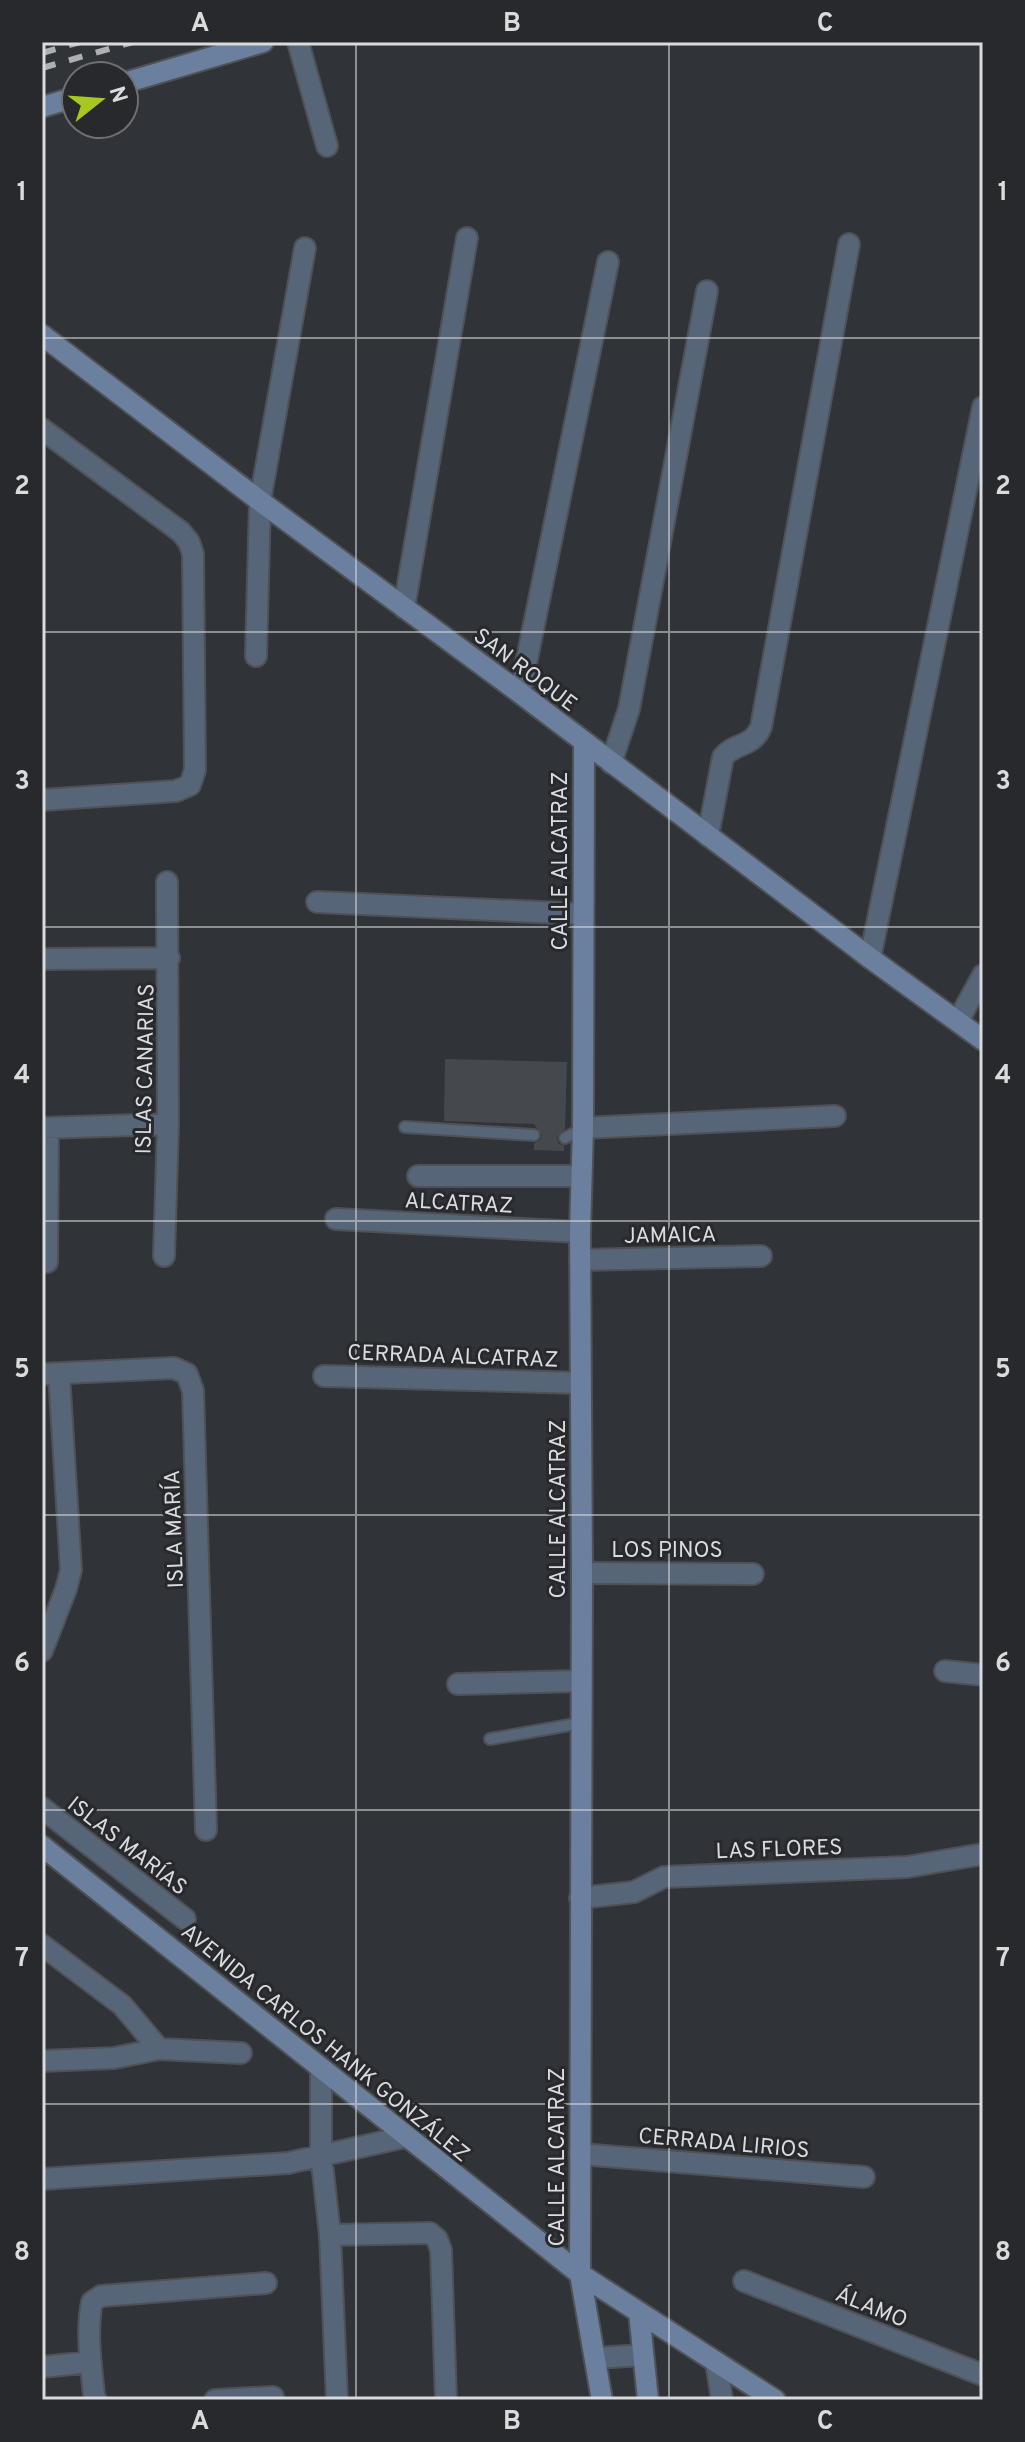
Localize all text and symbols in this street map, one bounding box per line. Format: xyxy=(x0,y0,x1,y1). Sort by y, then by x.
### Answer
text: A xyxy=(191,8,209,41)
text: B xyxy=(503,8,521,41)
text: C xyxy=(817,8,833,41)
north arrow xyxy=(60,60,140,140)
text: N xyxy=(102,83,132,106)
text: 1 xyxy=(17,177,27,210)
text: 1 xyxy=(998,177,1008,210)
text: 2 xyxy=(14,471,30,504)
text: 2 xyxy=(995,471,1011,504)
street label: SAN ROQUE xyxy=(467,623,582,719)
text: 3 xyxy=(14,766,30,799)
text: 3 xyxy=(995,766,1011,799)
street label: CALLE ALCATRAZ xyxy=(548,771,575,951)
street label: ISLAS CANARIAS xyxy=(132,983,161,1155)
text: 4 xyxy=(14,1060,30,1093)
text: 4 xyxy=(995,1060,1011,1093)
street label: ALCATRAZ xyxy=(404,1188,514,1221)
street label: JAMAICA xyxy=(624,1222,716,1251)
street label: CERRADA ALCATRAZ xyxy=(347,1340,559,1375)
text: 5 xyxy=(14,1354,30,1387)
text: 5 xyxy=(995,1354,1011,1387)
street label: CALLE ALCATRAZ xyxy=(546,1419,573,1599)
street label: ISLA MARÍA xyxy=(158,1469,191,1589)
street label: LOS PINOS xyxy=(611,1538,723,1565)
text: 6 xyxy=(14,1648,30,1681)
text: 6 xyxy=(995,1648,1011,1681)
street label: ISLAS MARÍAS xyxy=(61,1790,193,1902)
street label: LAS FLORES xyxy=(715,1835,843,1866)
street label: AVENIDA CARLOS HANK GONZÁLEZ xyxy=(175,1917,475,2169)
text: 7 xyxy=(15,1943,29,1976)
text: 7 xyxy=(996,1943,1010,1976)
street label: CALLE ALCATRAZ xyxy=(545,2067,572,2247)
street label: CERRADA LIRIOS xyxy=(637,2124,811,2165)
text: 8 xyxy=(14,2237,30,2270)
text: 8 xyxy=(995,2237,1011,2270)
street label: ÁLAMO xyxy=(831,2280,912,2335)
text: A xyxy=(191,2406,209,2439)
text: B xyxy=(503,2406,521,2439)
text: C xyxy=(817,2406,833,2439)

